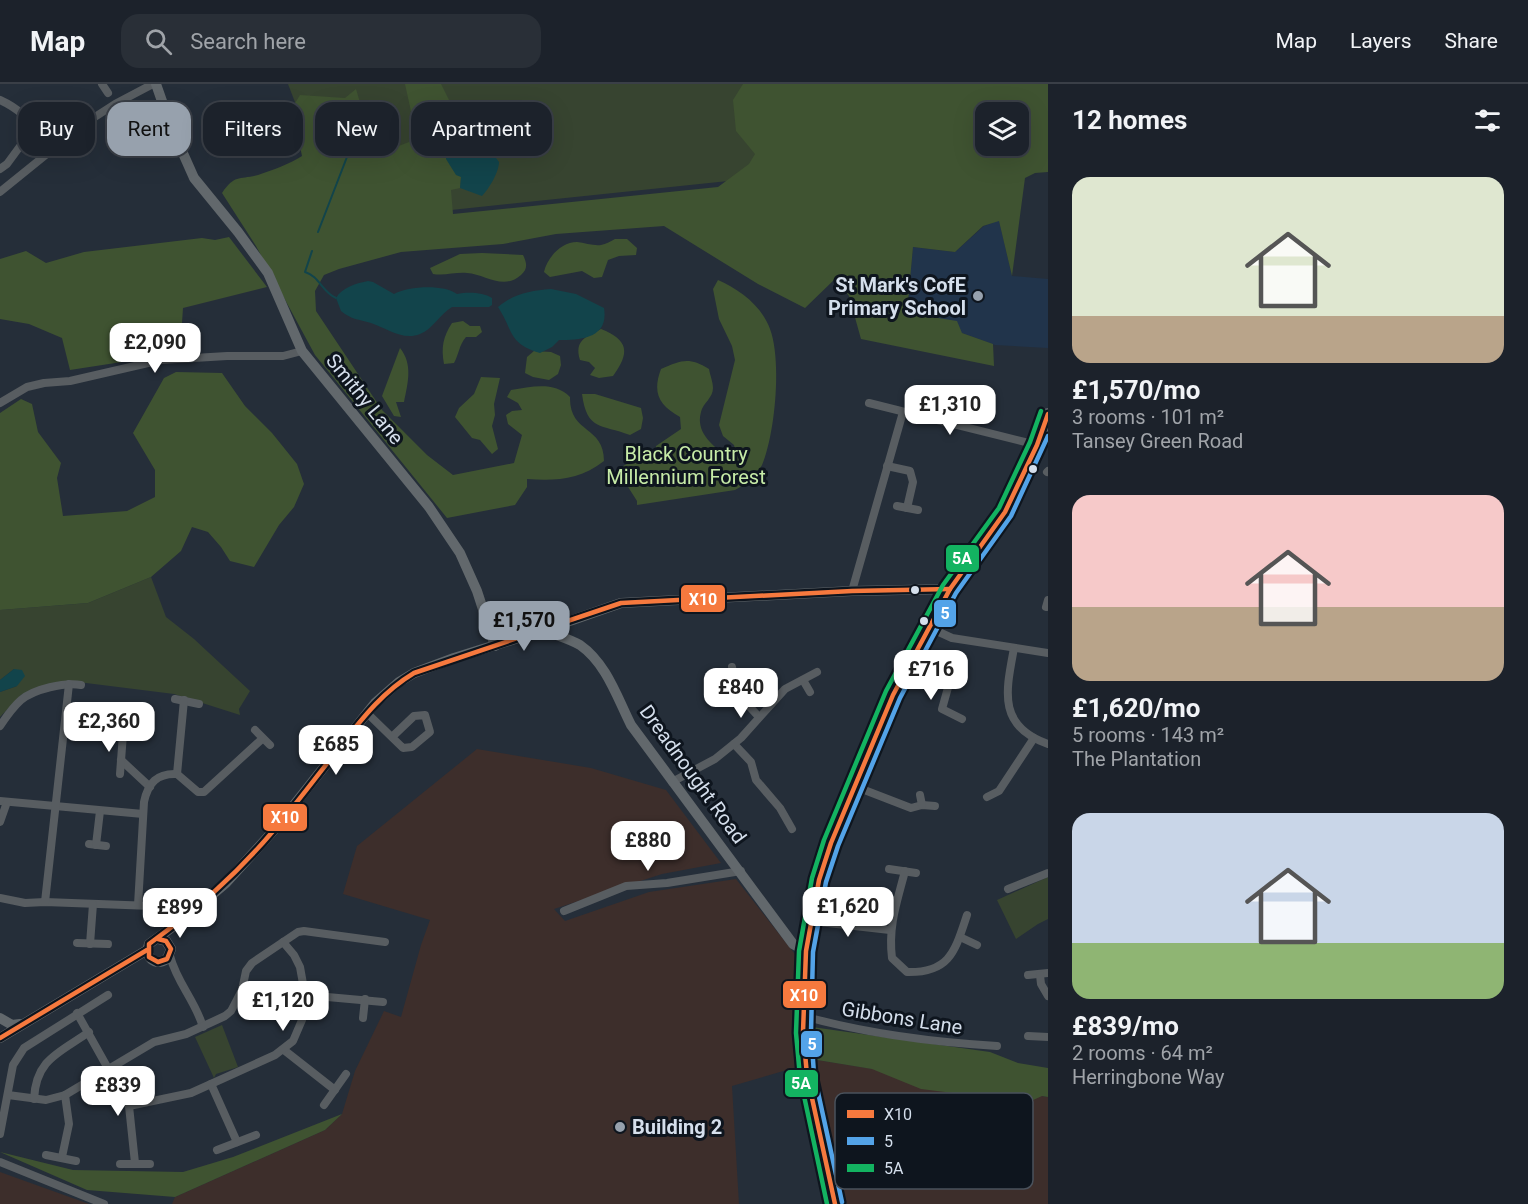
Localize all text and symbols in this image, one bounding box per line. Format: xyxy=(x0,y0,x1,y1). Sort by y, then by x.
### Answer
search box xyxy=(121,14,541,68)
text: Map xyxy=(30,25,85,58)
icon: search xyxy=(142,25,175,58)
text: Search here xyxy=(190,29,306,54)
text: Map xyxy=(1275,29,1317,53)
text: Layers xyxy=(1350,29,1411,53)
text: Share xyxy=(1444,29,1498,53)
chip: Buy xyxy=(18,102,95,156)
chip: Rent xyxy=(107,102,191,156)
chip: Filters xyxy=(203,102,303,156)
chip: New xyxy=(315,102,399,156)
chip: Apartment xyxy=(411,102,552,156)
map controls xyxy=(975,102,1029,156)
button: layers xyxy=(975,102,1029,156)
icon: filters xyxy=(1471,104,1504,137)
text: 12 homes xyxy=(1072,105,1187,135)
icon: home xyxy=(1234,216,1342,324)
place label: St Mark's CofE Primary School xyxy=(828,273,966,320)
marker: St Mark's CofE Primary School xyxy=(971,289,985,303)
pin: £2,090 xyxy=(106,323,204,374)
text: £2,090 xyxy=(124,330,186,354)
street label: Smithy Lane xyxy=(321,349,409,449)
text: £1,570/mo xyxy=(1072,375,1200,405)
pin: £1,310 xyxy=(901,385,999,436)
text: £1,310 xyxy=(919,392,981,416)
text: 3 rooms · 101 m² xyxy=(1072,405,1224,429)
text: Tansey Green Road xyxy=(1072,429,1243,453)
park label: Black Country Millennium Forest xyxy=(606,442,766,489)
unlabelled marker xyxy=(1027,463,1039,475)
icon: home xyxy=(1234,534,1342,642)
line badge: 5A xyxy=(945,544,980,573)
text: 5A xyxy=(952,549,972,568)
line badge: X10 xyxy=(680,584,726,613)
unlabelled marker xyxy=(909,584,921,596)
text: X10 xyxy=(689,590,717,609)
line badge: 5 xyxy=(933,599,957,628)
pin: £1,570 xyxy=(475,601,573,652)
text: 5 xyxy=(940,604,950,623)
text: £1,570 xyxy=(493,608,555,632)
unlabelled marker xyxy=(918,615,930,627)
pin: £716 xyxy=(895,650,967,701)
text: £716 xyxy=(908,657,954,681)
pin: £840 xyxy=(705,668,777,719)
text: £840 xyxy=(718,675,764,699)
text: £1,620/mo xyxy=(1072,693,1200,723)
street label: Dreadnought Road xyxy=(635,700,751,848)
pin: £2,360 xyxy=(60,702,158,753)
text: £2,360 xyxy=(78,709,140,733)
text: 5 rooms · 143 m² xyxy=(1072,723,1224,747)
pin: £685 xyxy=(300,725,372,776)
text: £685 xyxy=(313,732,359,756)
text: The Plantation xyxy=(1072,747,1201,771)
line badge: X10 xyxy=(262,803,308,832)
text: X10 xyxy=(271,808,299,827)
pin: £880 xyxy=(612,821,684,872)
text: £880 xyxy=(625,828,671,852)
icon: home xyxy=(1234,852,1342,960)
pin: £1,620 xyxy=(799,887,897,938)
pin: £899 xyxy=(144,888,216,939)
text: £1,620 xyxy=(817,894,879,918)
text: £899 xyxy=(157,895,203,919)
line badge: X10 xyxy=(782,980,827,1009)
pin: £1,120 xyxy=(234,981,332,1032)
text: X10 xyxy=(790,986,818,1005)
text: £1,120 xyxy=(252,988,314,1012)
street label: Gibbons Lane xyxy=(840,997,964,1039)
text: £839/mo xyxy=(1072,1011,1179,1041)
line badge: 5 xyxy=(800,1030,823,1058)
text: 5 xyxy=(807,1035,817,1054)
text: 2 rooms · 64 m² xyxy=(1072,1041,1213,1065)
text: Herringbone Way xyxy=(1072,1065,1224,1089)
pin: £839 xyxy=(82,1066,154,1117)
line badge: 5A xyxy=(784,1069,819,1098)
text: £839 xyxy=(95,1073,141,1097)
text: 5A xyxy=(791,1074,811,1093)
legend xyxy=(835,1093,1033,1189)
text: X10 xyxy=(884,1105,912,1124)
place label: Building 2 xyxy=(632,1115,722,1139)
marker: Building 2 xyxy=(613,1120,627,1134)
text: 5 xyxy=(884,1132,893,1151)
text: 5A xyxy=(884,1159,904,1178)

